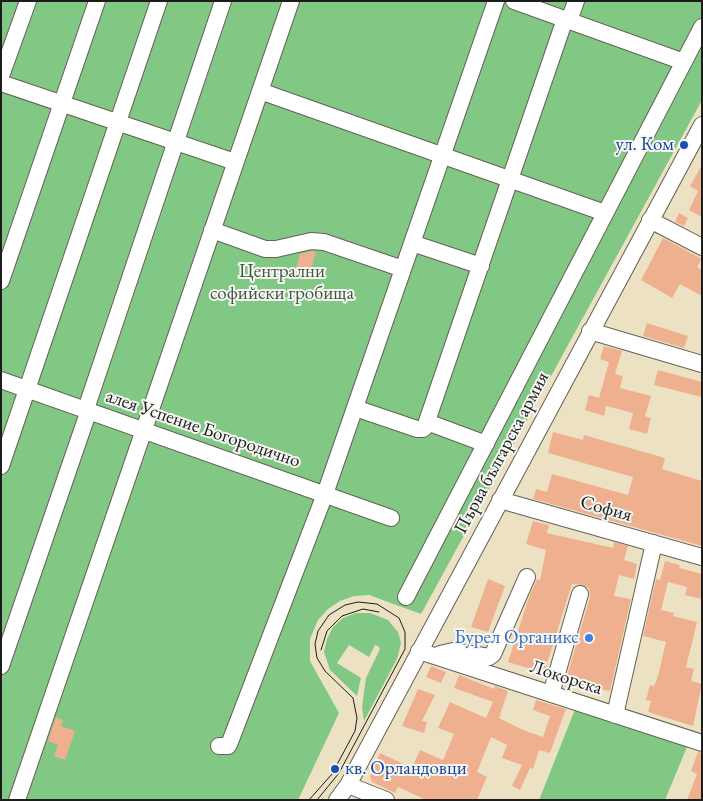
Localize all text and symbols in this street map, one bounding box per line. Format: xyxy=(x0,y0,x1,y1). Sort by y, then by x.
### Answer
place label: ул. Ком xyxy=(616,134,674,156)
marker: ул. Ком xyxy=(678,139,690,151)
park label: Централни софийски гробища xyxy=(210,261,354,305)
street label: Първа българска армия xyxy=(450,368,554,538)
street label: алея Успение Богородично xyxy=(103,385,303,473)
street label: София xyxy=(578,491,634,527)
place label: Бурел Органикс xyxy=(454,627,579,649)
marker: Бурел Органикс xyxy=(583,632,595,644)
street label: Локорска xyxy=(527,656,605,700)
place label: кв. Орландовци xyxy=(345,758,467,780)
marker: кв. Орландовци xyxy=(329,763,341,775)

